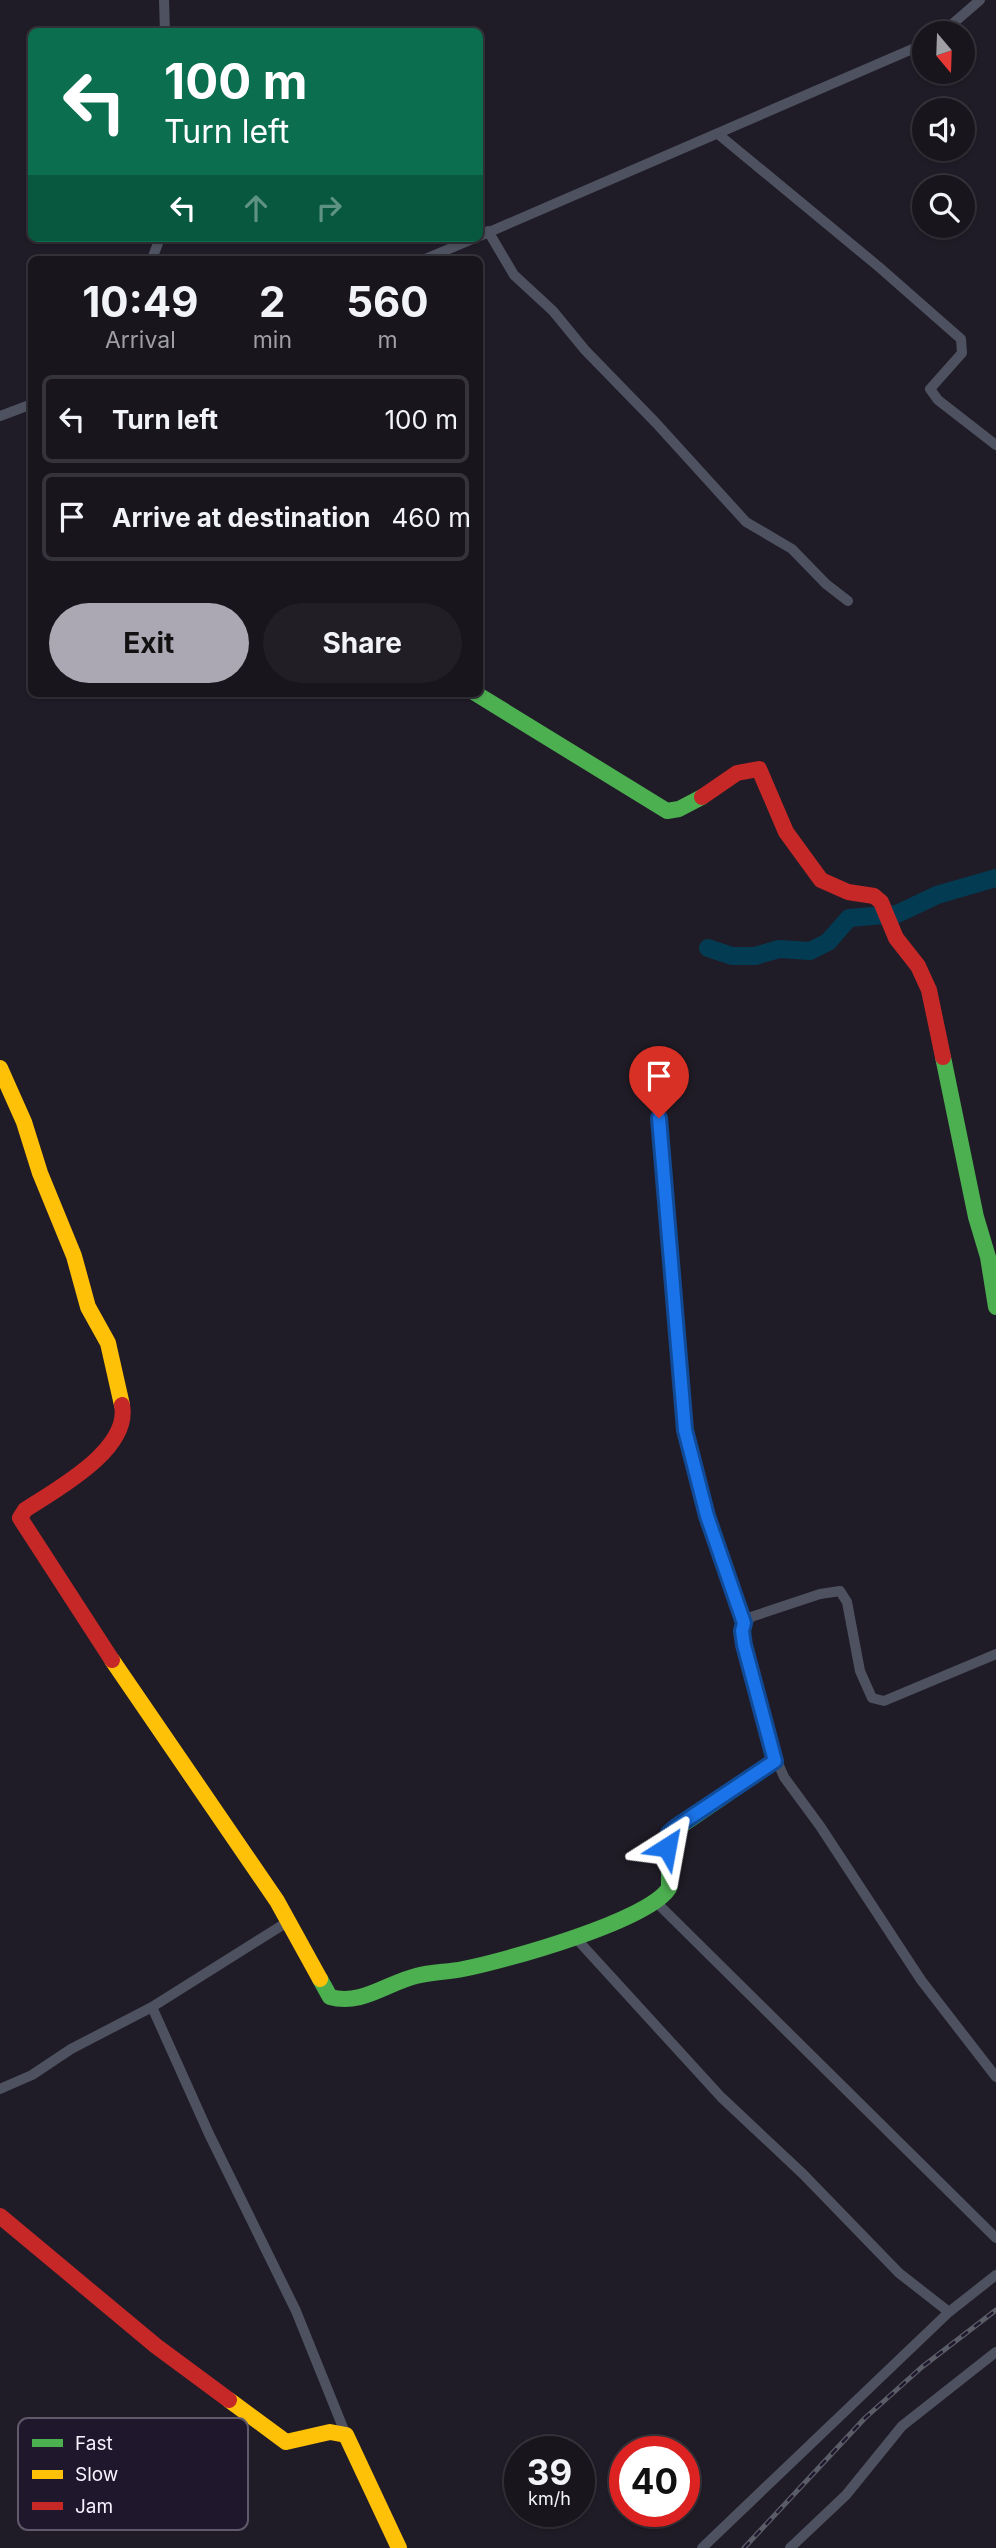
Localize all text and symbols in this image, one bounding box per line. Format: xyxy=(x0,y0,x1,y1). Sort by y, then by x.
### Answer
north arrow xyxy=(912,21,975,84)
map controls xyxy=(912,21,975,238)
text: 100 m xyxy=(164,52,308,111)
icon: left xyxy=(49,56,140,147)
button: sound xyxy=(912,98,975,161)
text: Turn left xyxy=(164,112,289,151)
button: search xyxy=(912,175,975,238)
icon: left xyxy=(164,189,202,227)
icon: ahead xyxy=(237,189,275,227)
icon: right xyxy=(310,189,348,227)
text: 10:49 xyxy=(82,276,198,327)
text: 2 xyxy=(259,276,286,327)
text: 560 xyxy=(346,276,429,327)
text: Arrival xyxy=(105,326,176,354)
text: min xyxy=(253,326,292,354)
text: m xyxy=(377,326,398,354)
icon: left xyxy=(53,400,91,438)
text: Turn left xyxy=(112,404,218,435)
text: 100 m xyxy=(385,404,458,435)
icon: arrive xyxy=(53,498,91,536)
text: Arrive at destination xyxy=(112,502,371,533)
text: 460 m xyxy=(392,502,471,533)
button: Exit xyxy=(49,603,249,683)
button: Share xyxy=(263,603,462,683)
pin xyxy=(629,1046,689,1118)
icon: arrive xyxy=(640,1057,678,1095)
position arrow xyxy=(630,1810,704,1884)
legend xyxy=(18,2418,248,2530)
text: Fast xyxy=(75,2432,113,2455)
speed limit sign: 40 xyxy=(609,2436,700,2527)
text: 39 xyxy=(527,2451,572,2493)
text: Slow xyxy=(75,2463,118,2486)
text: km/h xyxy=(528,2488,571,2509)
text: Jam xyxy=(75,2495,113,2518)

